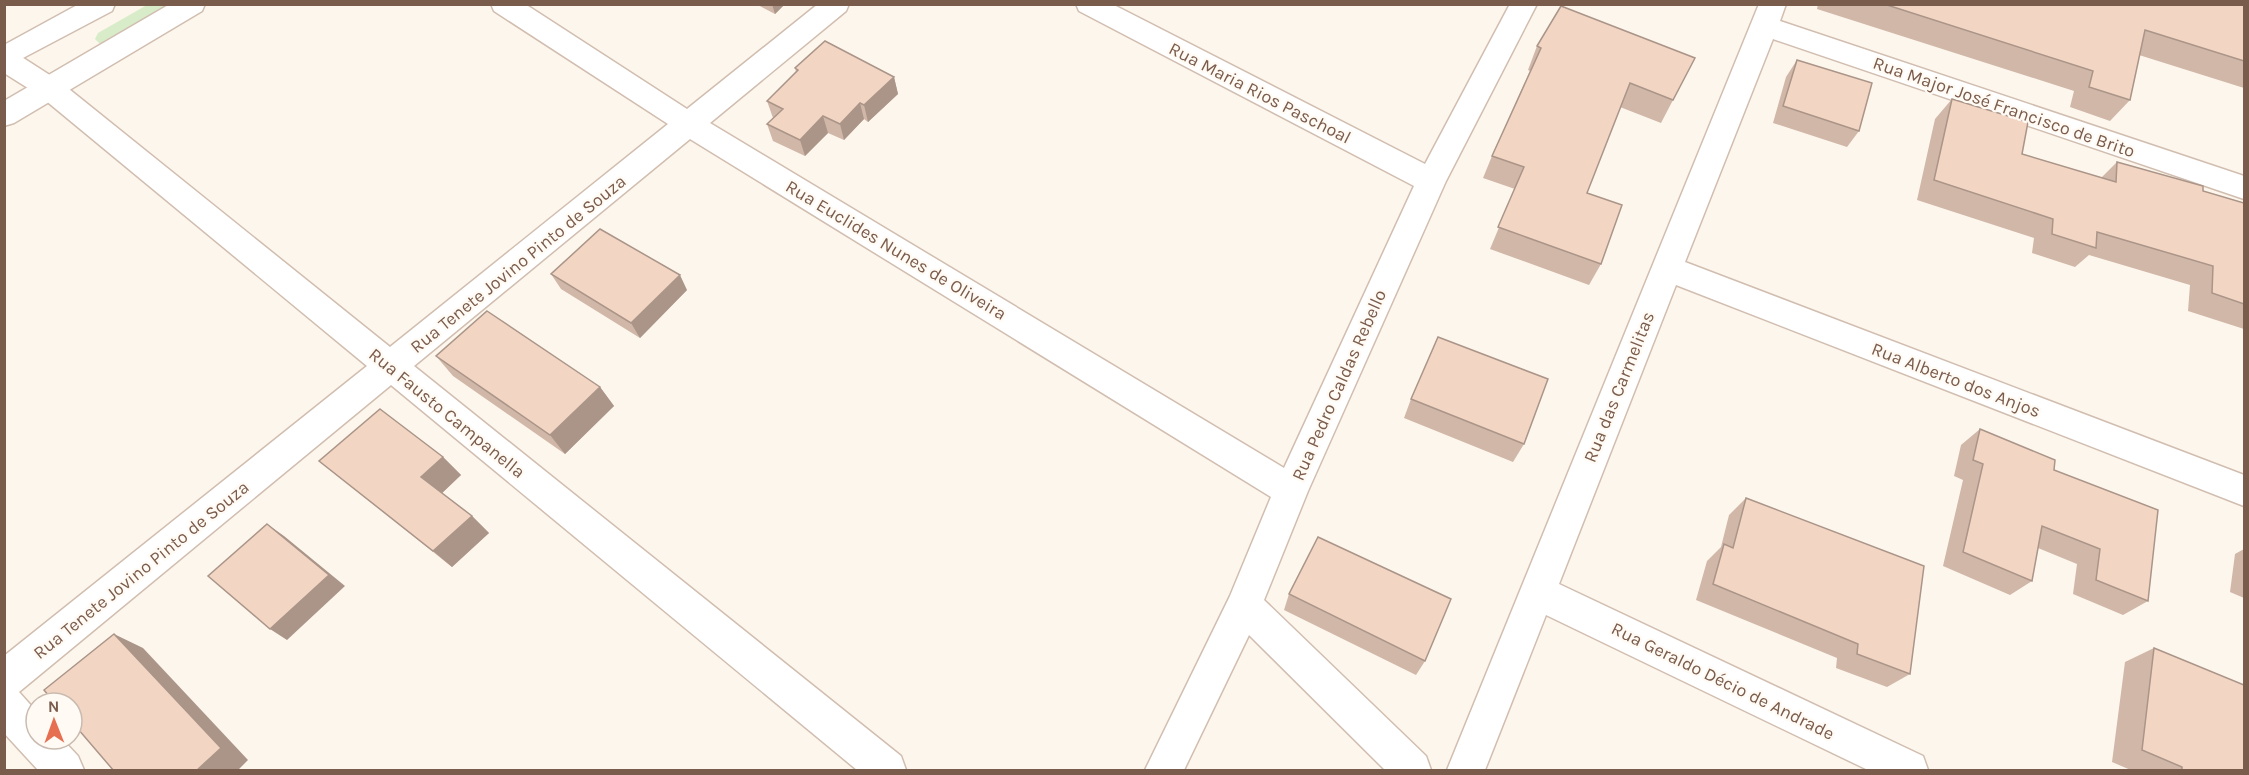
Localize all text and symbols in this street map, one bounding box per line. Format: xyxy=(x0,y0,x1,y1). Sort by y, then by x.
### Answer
street label: Rua Maria Rios Paschoal xyxy=(1165,37,1355,149)
street label: Rua Major José Francisco de Brito xyxy=(1870,52,2138,162)
street label: Rua Tenete Jovino Pinto de Souza xyxy=(406,170,630,358)
street label: Rua Euclides Nunes de Oliveira xyxy=(782,175,1010,325)
street label: Rua Pedro Caldas Rebello xyxy=(1287,286,1391,484)
street label: Rua das Carmelitas xyxy=(1579,308,1659,466)
street label: Rua Alberto dos Anjos xyxy=(1868,338,2044,422)
street label: Rua Fausto Campanella xyxy=(364,343,530,483)
street label: Rua Tenete Jovino Pinto de Souza xyxy=(29,476,253,664)
street label: Rua Geraldo Décio de Andrade xyxy=(1608,617,1838,745)
north arrow xyxy=(24,691,84,751)
text: N xyxy=(48,697,60,716)

